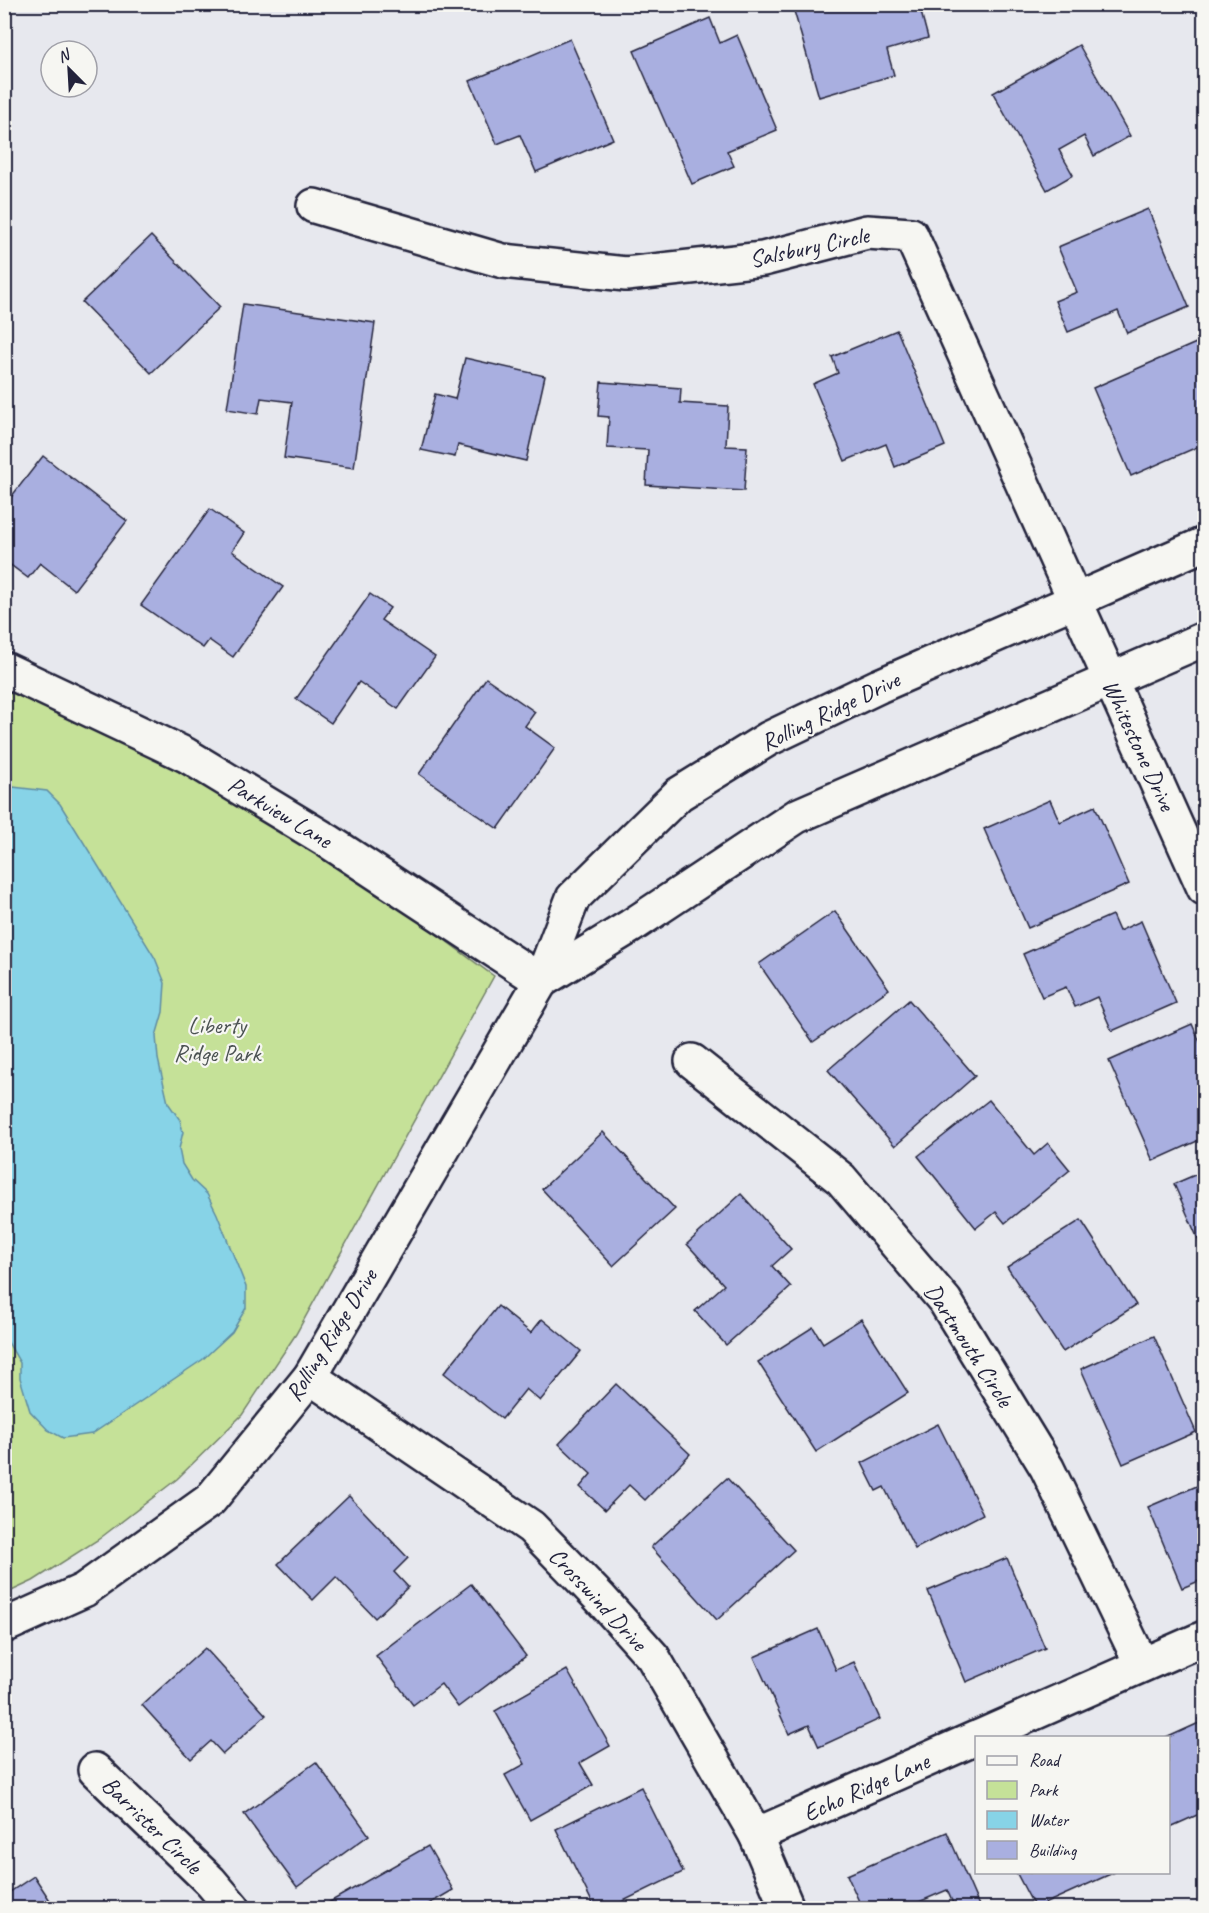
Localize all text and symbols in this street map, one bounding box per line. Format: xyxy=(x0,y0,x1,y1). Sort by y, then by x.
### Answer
north arrow xyxy=(39,39,99,99)
text: N xyxy=(55,44,75,67)
street label: Salsbury Circle xyxy=(747,219,873,274)
street label: Rolling Ridge Drive xyxy=(756,664,906,757)
street label: Whitestone Drive xyxy=(1096,675,1183,817)
street label: Parkview Lane xyxy=(223,769,339,856)
park label: Liberty Ridge Park xyxy=(174,1010,262,1068)
street label: Rolling Ridge Drive xyxy=(278,1261,385,1407)
street label: Dartmouth Circle xyxy=(918,1278,1021,1414)
street label: Crosswind Drive xyxy=(542,1541,655,1659)
legend xyxy=(975,1736,1170,1874)
street label: Echo Ridge Lane xyxy=(798,1745,936,1828)
text: Road xyxy=(1029,1749,1062,1771)
street label: Barrister Circle xyxy=(96,1770,210,1882)
text: Park xyxy=(1029,1779,1059,1801)
text: Water xyxy=(1029,1809,1070,1831)
text: Building xyxy=(1029,1839,1078,1861)

